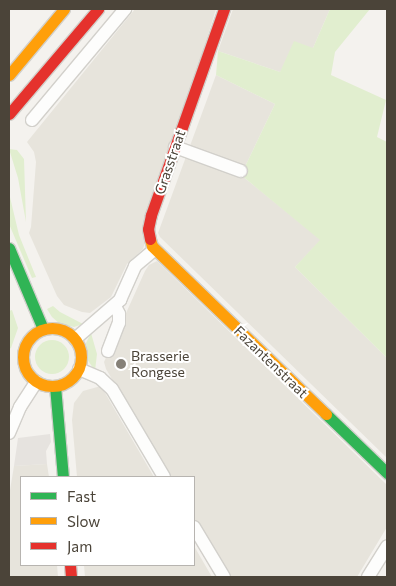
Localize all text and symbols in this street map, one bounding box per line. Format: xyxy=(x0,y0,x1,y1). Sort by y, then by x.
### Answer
street label: Grasstraat xyxy=(151,127,189,197)
street label: Fazantenstraat xyxy=(231,323,311,401)
place label: Brasserie Rongese xyxy=(131,348,189,381)
marker: Brasserie Rongese xyxy=(115,358,127,370)
legend xyxy=(20,476,195,566)
text: Fast xyxy=(67,487,96,505)
text: Slow xyxy=(67,512,100,530)
text: Jam xyxy=(67,537,92,555)

